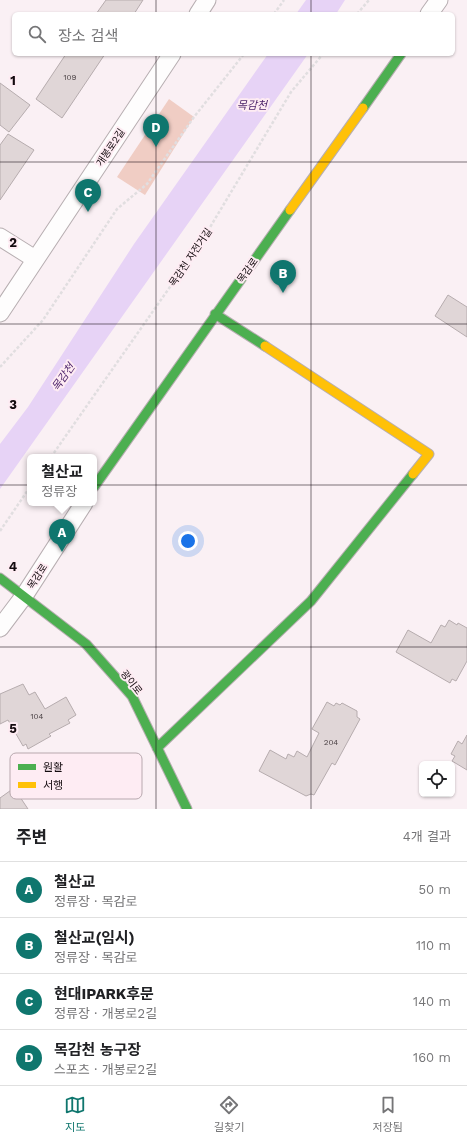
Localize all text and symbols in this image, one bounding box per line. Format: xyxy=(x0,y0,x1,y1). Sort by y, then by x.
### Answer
search box xyxy=(12,12,455,56)
icon: search xyxy=(26,23,48,45)
text: 장소 검색 xyxy=(58,27,118,45)
text: 1 xyxy=(10,73,16,88)
house number: 109 xyxy=(63,73,77,82)
water label: 목감천 xyxy=(237,99,269,112)
pin: D xyxy=(143,114,169,147)
street label: 개봉로2길 xyxy=(94,127,127,168)
pin: C xyxy=(75,179,101,212)
street label: 목감천 자전거길 xyxy=(167,226,214,288)
text: 2 xyxy=(9,235,17,250)
street label: 목감로 xyxy=(235,256,260,285)
pin: B xyxy=(270,260,296,293)
water label: 목감천 xyxy=(49,360,79,393)
text: 3 xyxy=(9,397,17,412)
popup xyxy=(27,454,97,506)
text: 철산교 xyxy=(41,463,83,481)
text: 정류장 xyxy=(41,484,77,499)
pin: A xyxy=(49,519,75,552)
your location xyxy=(178,531,198,551)
text: 4 xyxy=(9,559,18,574)
street label: 목감로 xyxy=(25,562,50,591)
street label: 광이로 xyxy=(119,668,144,697)
house number: 104 xyxy=(31,712,44,721)
text: 5 xyxy=(9,721,17,736)
house number: 204 xyxy=(324,738,338,747)
legend xyxy=(10,753,142,799)
text: 원활 xyxy=(43,761,63,774)
map controls xyxy=(419,761,455,797)
button: locate xyxy=(419,761,455,797)
text: 서행 xyxy=(43,779,63,792)
text: 주변 xyxy=(16,827,47,847)
text: 4개 결과 xyxy=(403,829,451,844)
text: 철산교 xyxy=(54,873,95,891)
text: A xyxy=(25,882,33,897)
text: 50 m xyxy=(419,882,451,897)
text: 정류장 · 목감로 xyxy=(54,894,138,909)
text: 철산교(임시) xyxy=(54,929,135,947)
text: B xyxy=(25,938,33,953)
text: 110 m xyxy=(416,938,451,953)
text: 정류장 · 목감로 xyxy=(54,950,138,965)
text: 현대IPARK후문 xyxy=(54,985,154,1003)
text: C xyxy=(25,994,33,1009)
text: 140 m xyxy=(413,994,451,1009)
text: 정류장 · 개봉로2길 xyxy=(54,1006,157,1021)
text: 목감천 농구장 xyxy=(54,1041,141,1059)
text: D xyxy=(24,1050,34,1065)
text: 160 m xyxy=(413,1050,451,1065)
text: 스포츠 · 개봉로2길 xyxy=(54,1062,157,1077)
tab: 지도 xyxy=(64,1094,86,1134)
tab: 길찾기 xyxy=(214,1094,244,1134)
tab: 저장됨 xyxy=(373,1094,403,1134)

